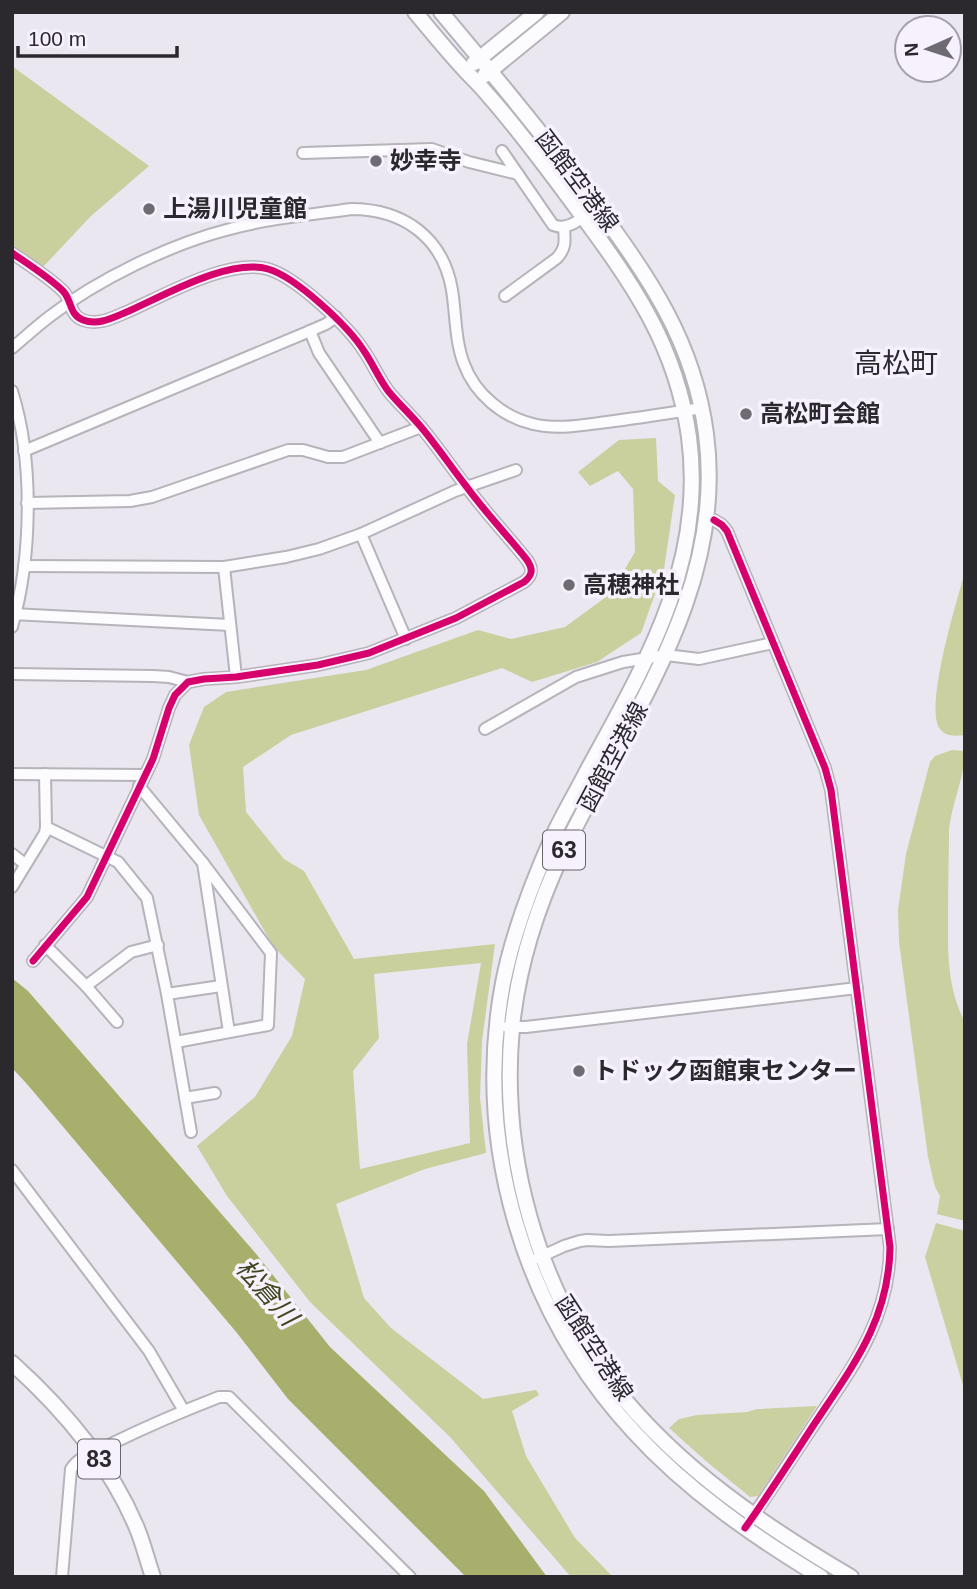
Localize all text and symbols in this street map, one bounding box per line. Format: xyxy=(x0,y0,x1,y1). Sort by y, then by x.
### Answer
scale bar xyxy=(18,14,177,58)
north arrow xyxy=(893,14,963,84)
text: 100 m xyxy=(28,27,86,50)
text: N xyxy=(901,42,922,57)
street label: 函館空港線 xyxy=(531,125,624,237)
place label: 妙幸寺 xyxy=(390,147,462,174)
marker: 妙幸寺 xyxy=(368,153,384,169)
place label: 上湯川児童館 xyxy=(163,195,307,222)
marker: 上湯川児童館 xyxy=(141,201,157,217)
district label: 高松町 xyxy=(854,348,938,379)
place label: 高松町会館 xyxy=(760,400,880,427)
marker: 高松町会館 xyxy=(738,406,754,422)
place label: 高穂神社 xyxy=(583,571,679,598)
marker: 高穂神社 xyxy=(561,577,577,593)
street label: 函館空港線 xyxy=(572,697,653,816)
road number: 63 xyxy=(543,830,585,870)
place label: トドック函館東センター xyxy=(593,1057,857,1084)
marker: トドック函館東センター xyxy=(571,1063,587,1079)
water label: 松倉川 xyxy=(230,1253,306,1334)
street label: 函館空港線 xyxy=(550,1290,638,1405)
road number: 83 xyxy=(78,1440,120,1478)

